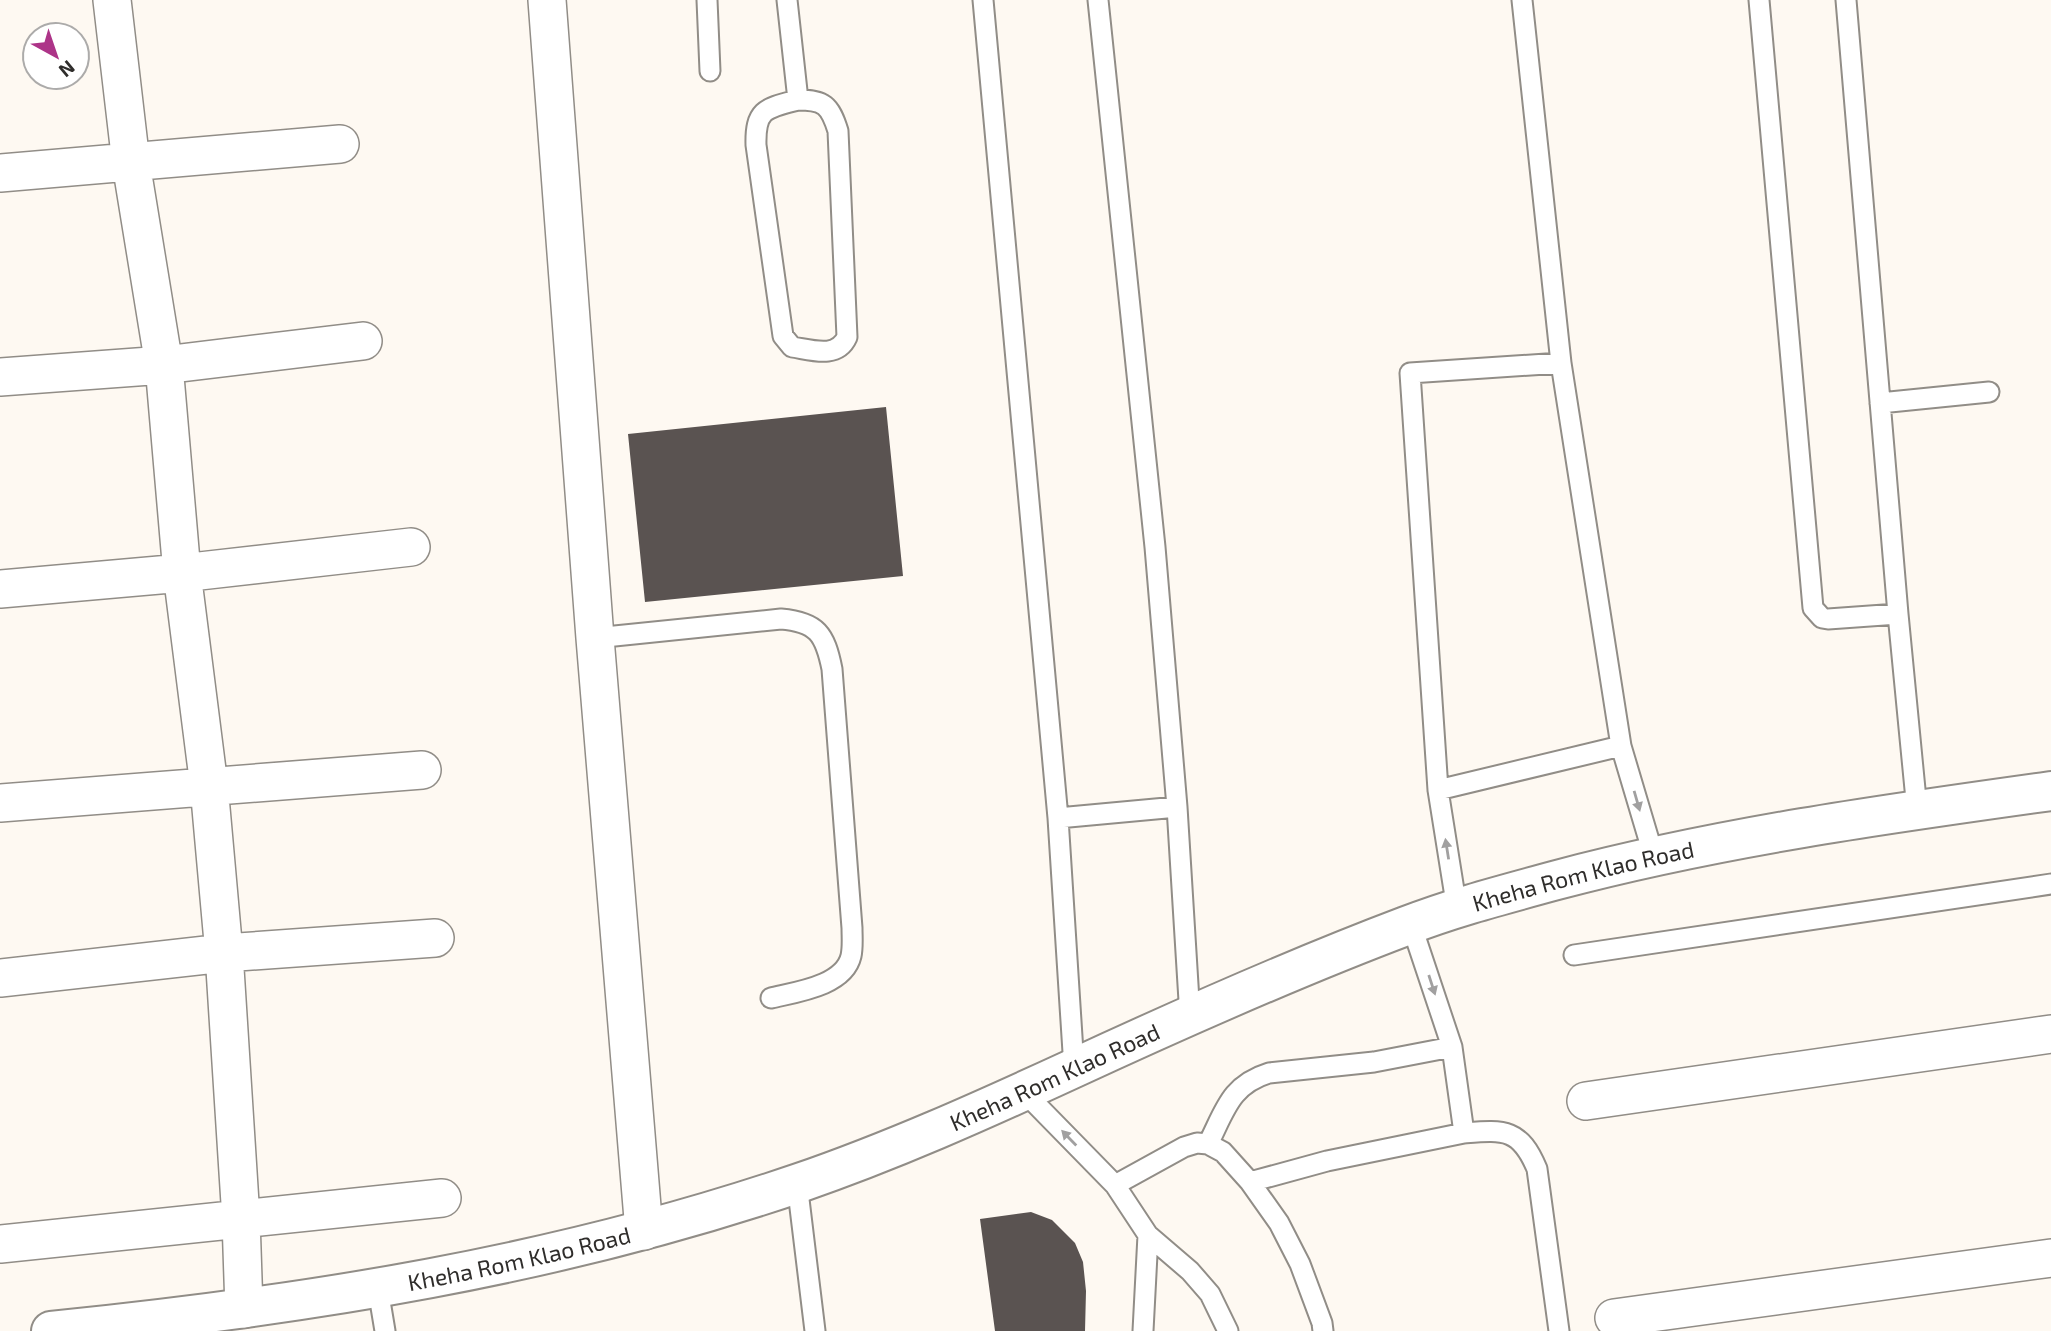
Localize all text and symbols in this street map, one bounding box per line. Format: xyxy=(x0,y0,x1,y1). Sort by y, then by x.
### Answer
north arrow xyxy=(21,21,91,91)
text: N xyxy=(55,56,80,83)
one-way arrow xyxy=(1633,791,1643,812)
street label: Kheha Rom Klao Road xyxy=(1469,835,1696,917)
one-way arrow xyxy=(1441,838,1452,860)
one-way arrow xyxy=(1427,975,1438,996)
street label: Kheha Rom Klao Road xyxy=(945,1017,1164,1136)
one-way arrow xyxy=(1061,1130,1078,1147)
street label: Kheha Rom Klao Road xyxy=(405,1220,633,1296)

